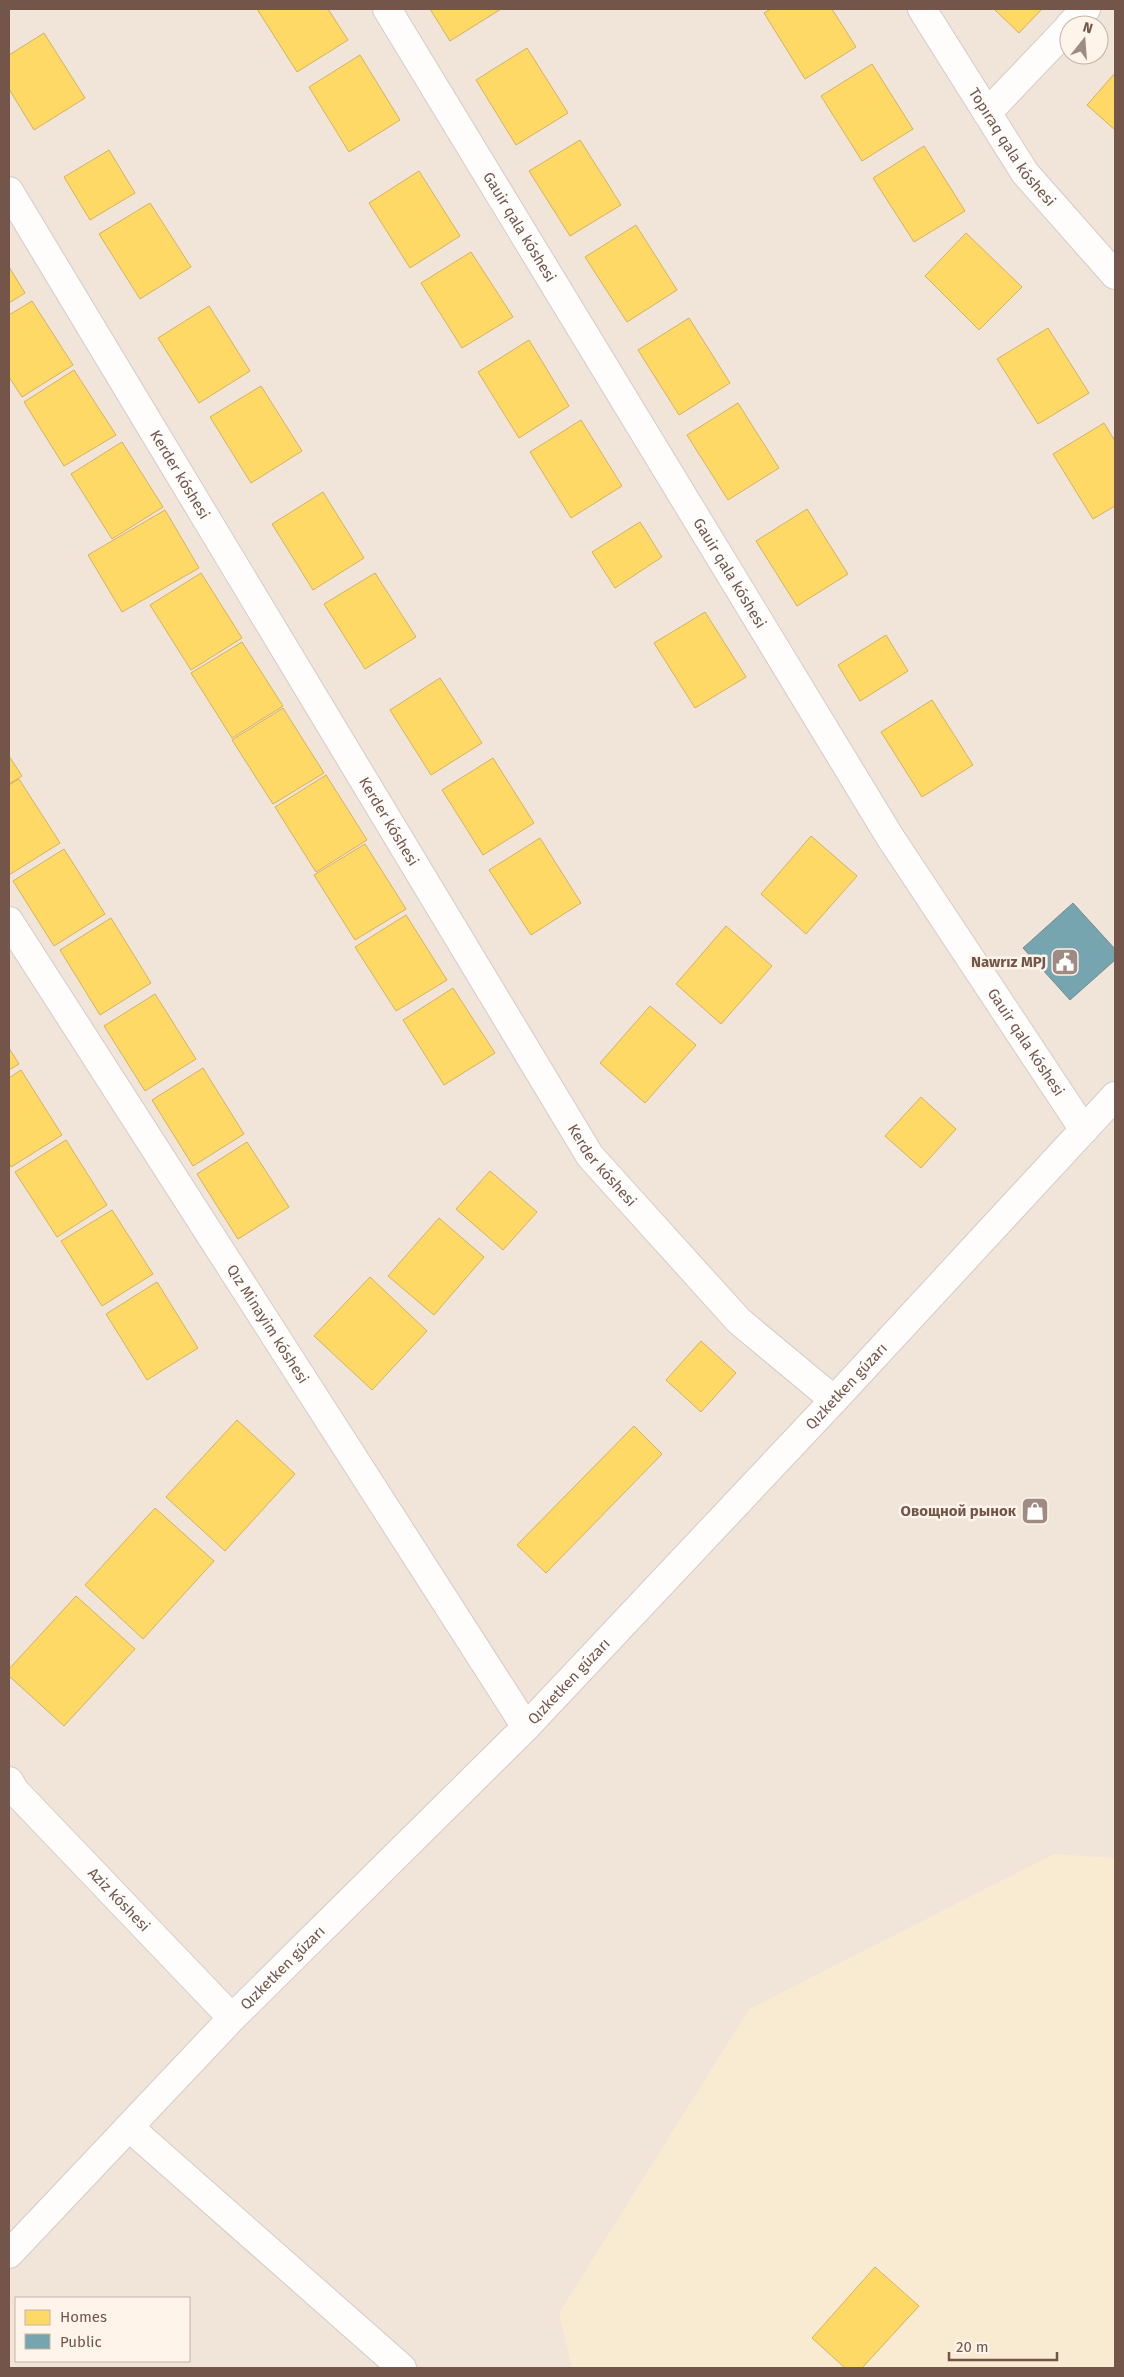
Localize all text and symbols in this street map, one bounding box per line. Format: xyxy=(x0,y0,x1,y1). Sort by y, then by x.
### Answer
north arrow xyxy=(1059,15,1109,65)
text: N xyxy=(1081,19,1095,38)
street label: Topıraq qala kóshesi xyxy=(965,85,1059,210)
street label: Gauir qala kóshesi xyxy=(479,169,560,285)
street label: Kerder kóshesi xyxy=(146,427,213,522)
street label: Gauir qala kóshesi xyxy=(689,515,770,631)
street label: Kerder kóshesi xyxy=(355,774,422,869)
public building icon: Nawrız MPJ xyxy=(1050,947,1080,977)
place label: Nawrız MPJ xyxy=(971,953,1046,971)
street label: Gauir qala kóshesi xyxy=(984,985,1068,1100)
street label: Kerder kóshesi xyxy=(564,1121,640,1210)
street label: Qız Minayim kóshesi xyxy=(223,1261,312,1387)
street label: Qızketken gúzarı xyxy=(802,1339,891,1433)
shop icon: Овощной рынок xyxy=(1020,1496,1050,1526)
place label: Овощной рынок xyxy=(901,1502,1017,1520)
street label: Qızketken gúzarı xyxy=(524,1635,614,1728)
street label: Aziz kóshesi xyxy=(84,1864,154,1935)
street label: Qızketken gúzarı xyxy=(237,1922,329,2014)
legend xyxy=(15,2297,190,2362)
text: Homes xyxy=(60,2308,107,2326)
scale bar xyxy=(949,2330,1056,2362)
text: Public xyxy=(60,2333,102,2351)
text: 20 m xyxy=(956,2338,989,2356)

